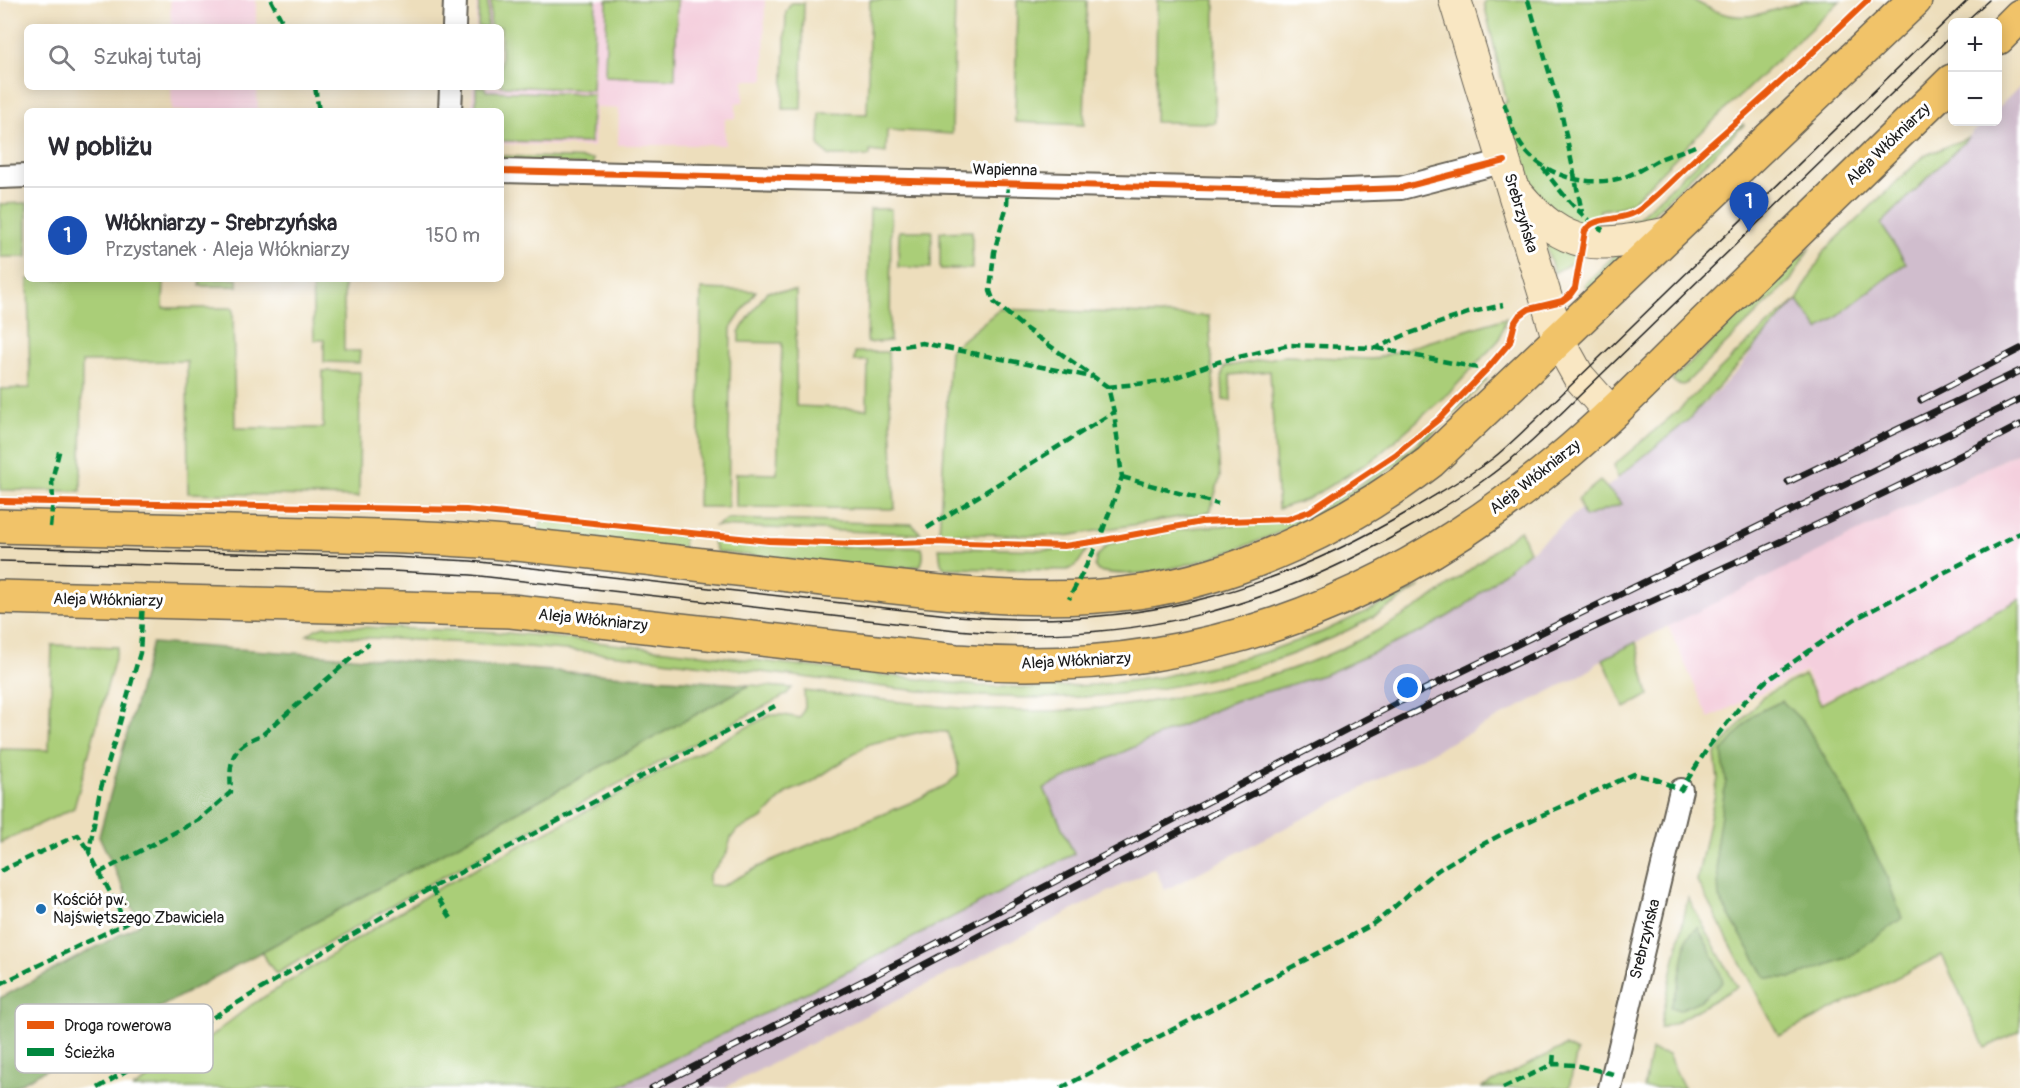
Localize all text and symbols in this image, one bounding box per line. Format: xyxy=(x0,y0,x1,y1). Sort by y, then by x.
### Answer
map controls xyxy=(1948,18,2002,126)
button: + xyxy=(1948,18,2002,72)
search box xyxy=(24,24,504,90)
icon: search xyxy=(45,41,78,74)
text: Szukaj tutaj xyxy=(93,43,202,71)
button: − xyxy=(1948,72,2002,126)
street label: Aleja Włókniarzy xyxy=(1842,99,1935,189)
text: W pobliżu xyxy=(48,131,152,163)
street label: Wapienna xyxy=(973,159,1037,181)
street label: Srebrzyńska xyxy=(1499,171,1543,255)
pin: 1 xyxy=(1730,182,1768,232)
text: Włókniarzy - Srebrzyńska xyxy=(105,209,337,237)
text: 1 xyxy=(64,223,71,248)
text: 150 m xyxy=(426,223,480,248)
text: Przystanek · Aleja Włókniarzy xyxy=(105,237,350,262)
street label: Aleja Włókniarzy xyxy=(1486,435,1585,519)
street label: Aleja Włókniarzy xyxy=(53,589,163,611)
street label: Aleja Włókniarzy xyxy=(537,604,649,636)
street label: Aleja Włókniarzy xyxy=(1021,648,1132,674)
your location xyxy=(1393,673,1422,702)
place label: Kościół pw. Najświętszego Zbawiciela xyxy=(53,890,224,928)
street label: Srebrzyńska xyxy=(1625,897,1665,981)
marker: Kościół pw. Najświętszego Zbawiciela xyxy=(34,902,48,916)
legend xyxy=(15,1004,213,1073)
text: Droga rowerowa xyxy=(64,1016,172,1036)
text: Ścieżka xyxy=(64,1043,115,1063)

